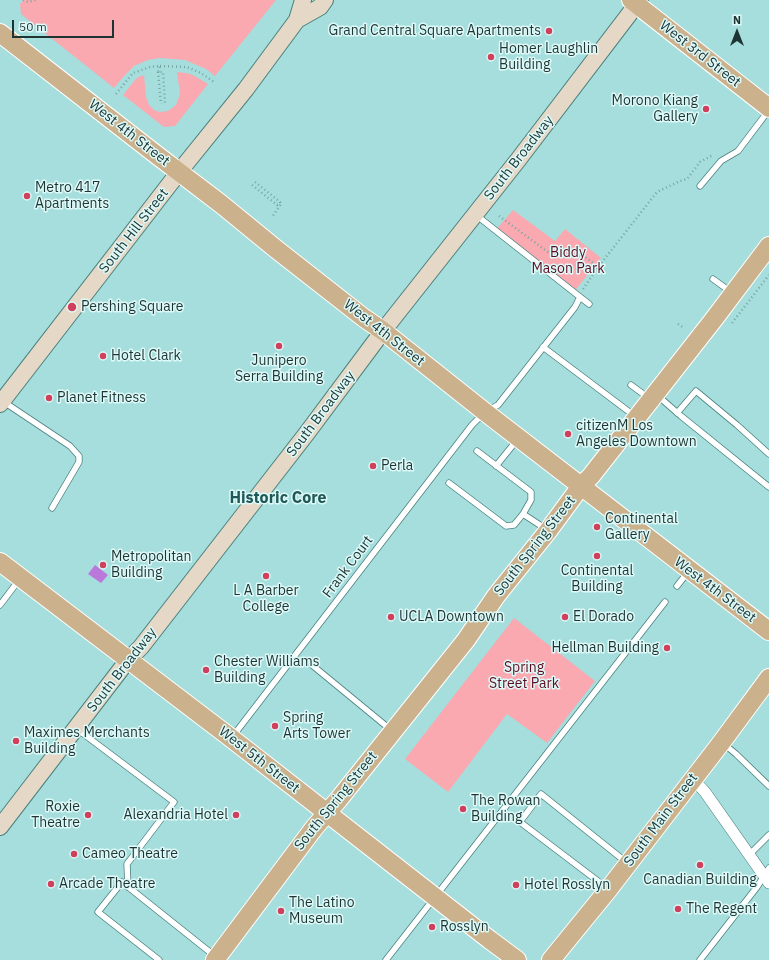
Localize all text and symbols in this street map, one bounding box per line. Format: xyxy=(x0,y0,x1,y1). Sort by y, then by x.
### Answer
scale bar xyxy=(14,12,116,38)
north arrow xyxy=(717,12,757,52)
text: N xyxy=(733,13,741,27)
street label: West 3rd Street xyxy=(656,17,744,91)
text: 50 m xyxy=(19,19,47,34)
place label: Grand Central Square Apartments xyxy=(328,23,541,39)
marker: Grand Central Square Apartments xyxy=(544,26,554,36)
place label: Homer Laughlin Building xyxy=(499,41,598,74)
marker: Homer Laughlin Building xyxy=(486,52,496,62)
place label: Morono Kiang Gallery xyxy=(612,93,698,126)
street label: West 4th Street xyxy=(85,96,173,170)
marker: Morono Kiang Gallery xyxy=(701,104,711,114)
street label: South Broadway xyxy=(481,112,557,204)
place label: Metro 417 Apartments xyxy=(35,180,109,212)
street label: South Hill Street xyxy=(96,185,172,277)
marker: Metro 417 Apartments xyxy=(22,191,32,201)
park label: Biddy Mason Park xyxy=(531,245,605,278)
street label: West 4th Street xyxy=(340,296,428,370)
place label: Pershing Square xyxy=(81,299,183,315)
marker: Pershing Square xyxy=(66,301,78,313)
marker: Junipero Serra Building xyxy=(274,341,284,351)
place label: Hotel Clark xyxy=(111,348,181,364)
marker: Hotel Clark xyxy=(98,351,108,361)
place label: Junipero Serra Building xyxy=(235,353,323,386)
street label: South Broadway xyxy=(283,368,359,460)
place label: Planet Fitness xyxy=(57,390,146,406)
marker: Planet Fitness xyxy=(44,393,54,403)
place label: citizenM Los Angeles Downtown xyxy=(576,418,697,450)
marker: citizenM Los Angeles Downtown xyxy=(563,429,573,439)
place label: Perla xyxy=(381,458,413,474)
marker: Perla xyxy=(368,461,378,471)
district label: Historic Core xyxy=(229,488,327,508)
street label: South Spring Street xyxy=(491,493,579,599)
place label: Continental Gallery xyxy=(605,511,678,544)
marker: Continental Gallery xyxy=(592,522,602,532)
street label: Frank Court xyxy=(319,533,377,601)
place label: Metropolitan Building xyxy=(111,549,191,582)
marker: Continental Building xyxy=(592,551,602,561)
street label: West 4th Street xyxy=(671,554,759,626)
marker: Metropolitan Building xyxy=(98,560,108,570)
place label: Continental Building xyxy=(561,563,633,596)
marker: L A Barber College xyxy=(261,571,271,581)
place label: L A Barber College xyxy=(233,583,299,616)
place label: UCLA Downtown xyxy=(399,609,504,625)
place label: El Dorado xyxy=(573,609,634,625)
marker: UCLA Downtown xyxy=(386,612,396,622)
marker: El Dorado xyxy=(560,612,570,622)
street label: South Broadway xyxy=(84,624,160,716)
place label: Hellman Building xyxy=(552,640,659,656)
marker: Hellman Building xyxy=(662,643,672,653)
place label: Chester Williams Building xyxy=(214,654,320,686)
park label: Spring Street Park xyxy=(489,660,559,692)
marker: Chester Williams Building xyxy=(201,665,211,675)
place label: Spring Arts Tower xyxy=(283,710,351,742)
marker: Spring Arts Tower xyxy=(270,721,280,731)
street label: West 5th Street xyxy=(215,723,303,797)
place label: Maximes Merchants Building xyxy=(24,725,150,758)
marker: Maximes Merchants Building xyxy=(11,736,21,746)
street label: South Spring Street xyxy=(291,748,381,854)
street label: South Main Street xyxy=(621,770,701,870)
place label: The Rowan Building xyxy=(471,793,541,826)
place label: Roxie Theatre xyxy=(31,799,80,832)
marker: The Rowan Building xyxy=(458,804,468,814)
place label: Alexandria Hotel xyxy=(124,807,228,823)
marker: Roxie Theatre xyxy=(83,810,93,820)
marker: Alexandria Hotel xyxy=(231,810,241,820)
place label: Cameo Theatre xyxy=(82,846,178,862)
marker: Cameo Theatre xyxy=(69,849,79,859)
marker: Canadian Building xyxy=(695,860,705,870)
place label: Canadian Building xyxy=(643,872,757,888)
place label: Arcade Theatre xyxy=(59,876,155,892)
place label: Hotel Rosslyn xyxy=(524,877,610,893)
marker: Arcade Theatre xyxy=(46,879,56,889)
marker: Hotel Rosslyn xyxy=(511,880,521,890)
place label: The Latino Museum xyxy=(289,895,355,928)
place label: The Regent xyxy=(686,901,757,917)
marker: The Regent xyxy=(673,904,683,914)
marker: The Latino Museum xyxy=(276,906,286,916)
place label: Rosslyn xyxy=(440,919,489,935)
marker: Rosslyn xyxy=(427,922,437,932)

